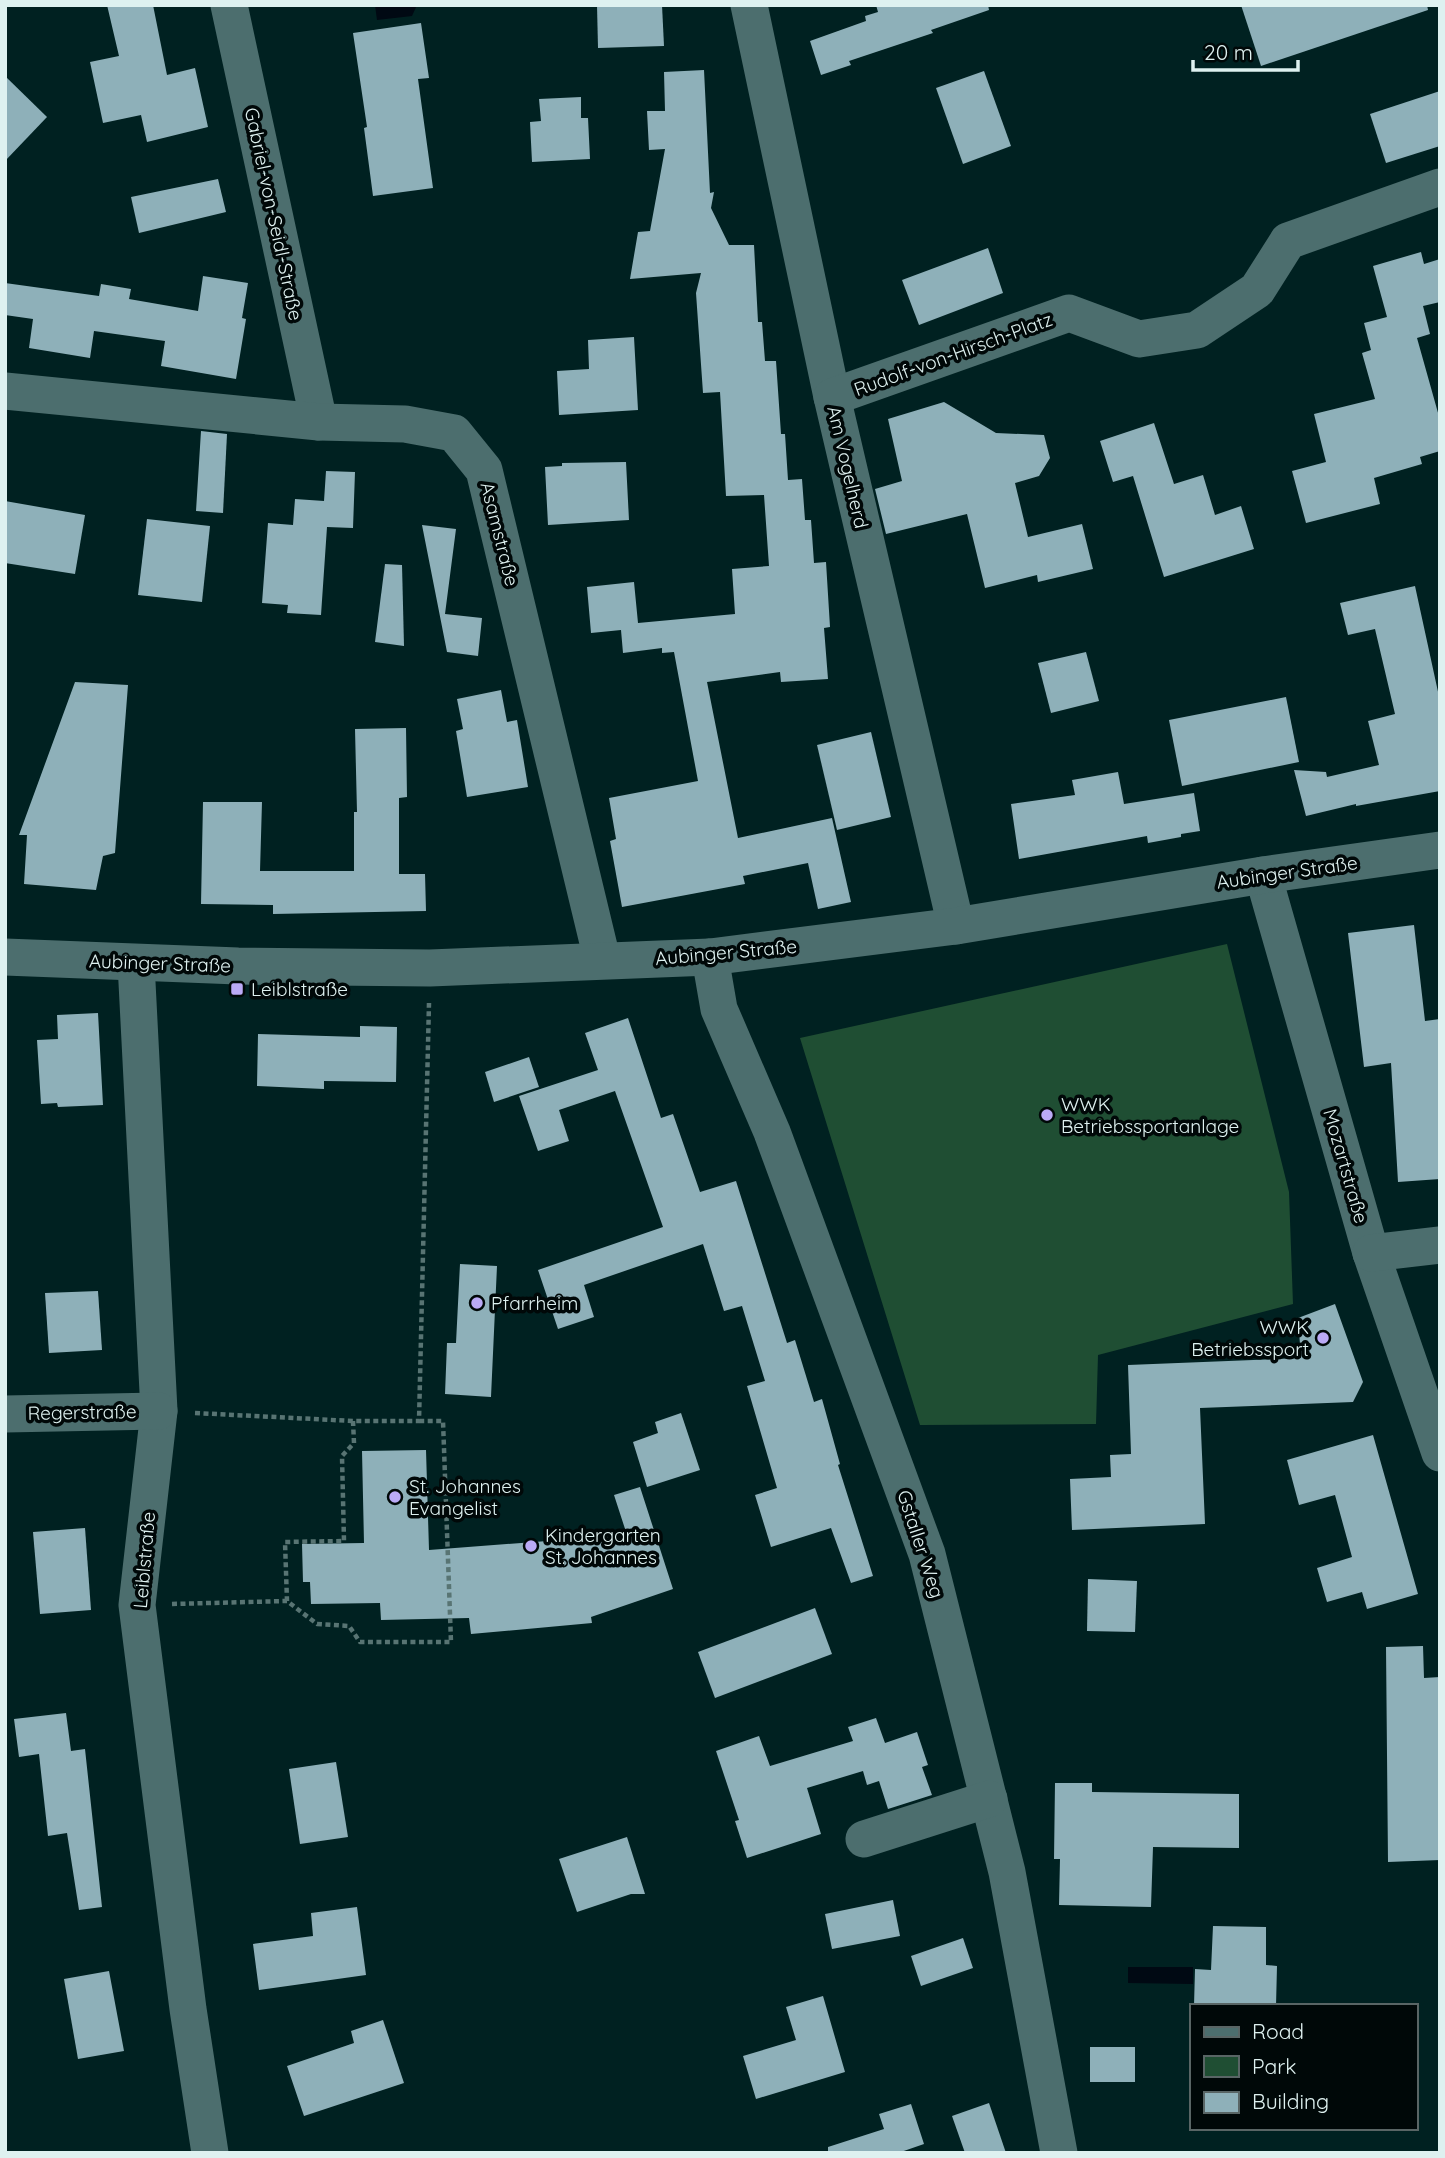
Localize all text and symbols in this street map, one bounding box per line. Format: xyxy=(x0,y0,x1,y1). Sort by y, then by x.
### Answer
scale bar xyxy=(1193,28,1298,72)
text: 20 m xyxy=(1204,39,1253,65)
street label: Gabriel-von-Seidl-Straße xyxy=(240,105,308,323)
street label: Rudolf-von-Hirsch-Platz xyxy=(850,307,1056,401)
street label: Am Vogelherd xyxy=(822,403,874,531)
street label: Asamstraße xyxy=(475,479,525,589)
street label: Aubinger Straße xyxy=(1215,850,1359,894)
street label: Aubinger Straße xyxy=(654,934,798,970)
street label: Aubinger Straße xyxy=(89,949,231,977)
place label: Leiblstraße xyxy=(251,977,348,1001)
marker: Leiblstraße xyxy=(229,981,245,997)
place label: WWK Betriebssportanlage xyxy=(1061,1092,1239,1138)
street label: Mozartstraße xyxy=(1318,1106,1374,1226)
marker: WWK Betriebssportanlage xyxy=(1039,1107,1055,1123)
place label: Pfarrheim xyxy=(491,1291,578,1315)
marker: Pfarrheim xyxy=(469,1295,485,1311)
place label: WWK Betriebssport xyxy=(1191,1315,1309,1361)
marker: WWK Betriebssport xyxy=(1315,1330,1331,1346)
street label: Regerstraße xyxy=(27,1399,137,1425)
place label: St. Johannes Evangelist xyxy=(409,1474,521,1520)
street label: Gstaller Weg xyxy=(892,1487,950,1601)
marker: St. Johannes Evangelist xyxy=(387,1489,403,1505)
street label: Leiblstraße xyxy=(128,1511,160,1609)
place label: Kindergarten St. Johannes xyxy=(545,1523,661,1569)
marker: Kindergarten St. Johannes xyxy=(523,1538,539,1554)
legend xyxy=(1190,2004,1417,2130)
text: Road xyxy=(1252,2018,1304,2044)
text: Park xyxy=(1252,2053,1296,2079)
text: Building xyxy=(1252,2088,1329,2114)

